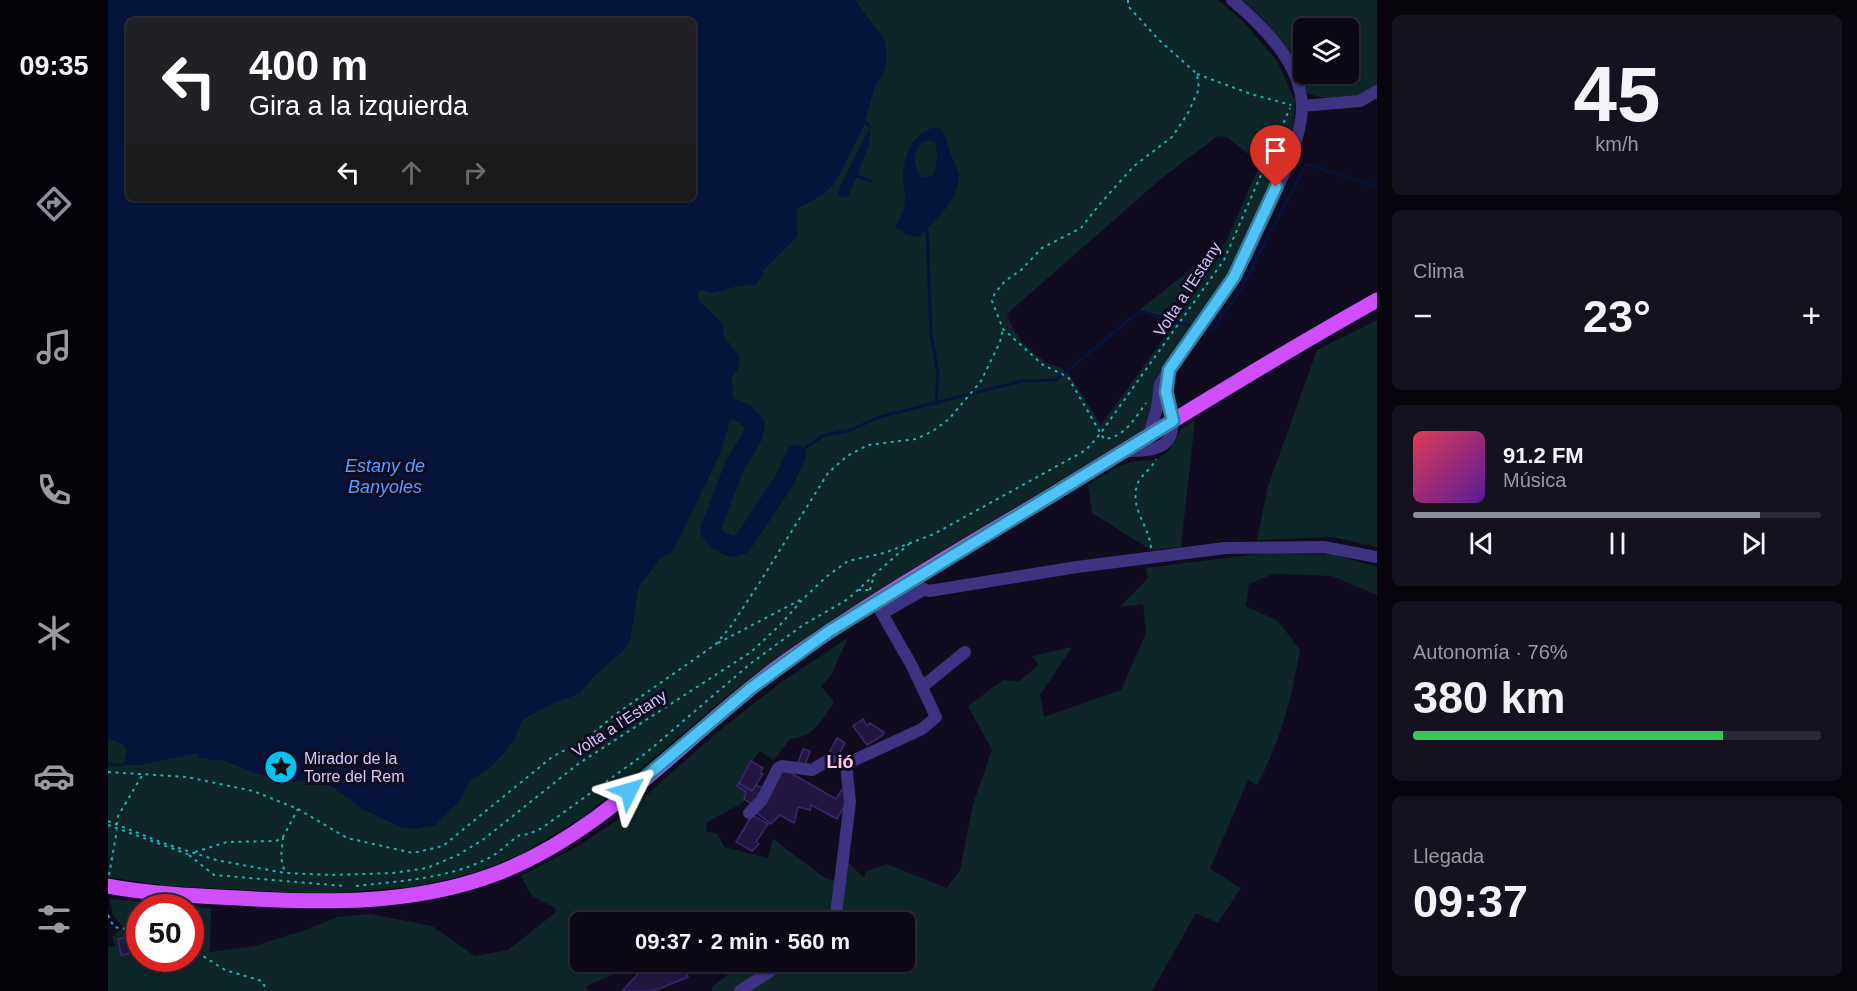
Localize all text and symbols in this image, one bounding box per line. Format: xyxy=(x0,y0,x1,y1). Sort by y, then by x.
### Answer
map controls xyxy=(1293,18,1359,84)
button: layers xyxy=(1293,18,1359,84)
icon: left xyxy=(150,42,228,120)
text: 400 m xyxy=(249,42,368,89)
text: 45 xyxy=(1574,50,1660,138)
text: 09:35 xyxy=(19,51,89,81)
text: Gira a la izquierda xyxy=(249,91,468,121)
pin xyxy=(1250,125,1301,187)
text: km/h xyxy=(1595,133,1639,155)
icon: arrive xyxy=(1259,134,1292,167)
icon: left xyxy=(332,156,365,189)
icon: ahead xyxy=(395,156,428,189)
icon: right xyxy=(458,156,491,189)
icon: directions xyxy=(33,183,75,225)
street label: Volta a l'Estany xyxy=(1151,239,1224,340)
text: Clima xyxy=(1413,260,1464,282)
text: 23° xyxy=(1583,291,1651,342)
text: − xyxy=(1413,297,1432,334)
text: + xyxy=(1802,297,1821,334)
icon: music xyxy=(33,326,75,368)
text: 91.2 FM xyxy=(1503,443,1584,468)
water label: Estany de Banyoles xyxy=(345,456,425,497)
icon: phone xyxy=(33,469,75,511)
text: Música xyxy=(1503,469,1566,491)
icon: previous xyxy=(1465,527,1498,560)
icon: pause xyxy=(1601,527,1634,560)
icon: next xyxy=(1737,527,1770,560)
icon: climate xyxy=(33,612,75,654)
text: Autonomía · 76% xyxy=(1413,641,1568,663)
text: 380 km xyxy=(1413,672,1566,723)
street label: Volta a l'Estany xyxy=(569,687,670,760)
place icon: Mirador de la Torre del Rem xyxy=(263,749,299,785)
place label: Mirador de la Torre del Rem xyxy=(304,750,404,785)
district label: Lió xyxy=(827,752,854,772)
icon: car xyxy=(33,755,75,797)
position arrow xyxy=(597,759,661,823)
text: Llegada xyxy=(1413,845,1484,867)
text: 09:37 xyxy=(1413,876,1528,927)
speed limit sign: 50 xyxy=(126,894,204,972)
icon: filters xyxy=(33,898,75,940)
text: 09:37 · 2 min · 560 m xyxy=(635,929,850,954)

